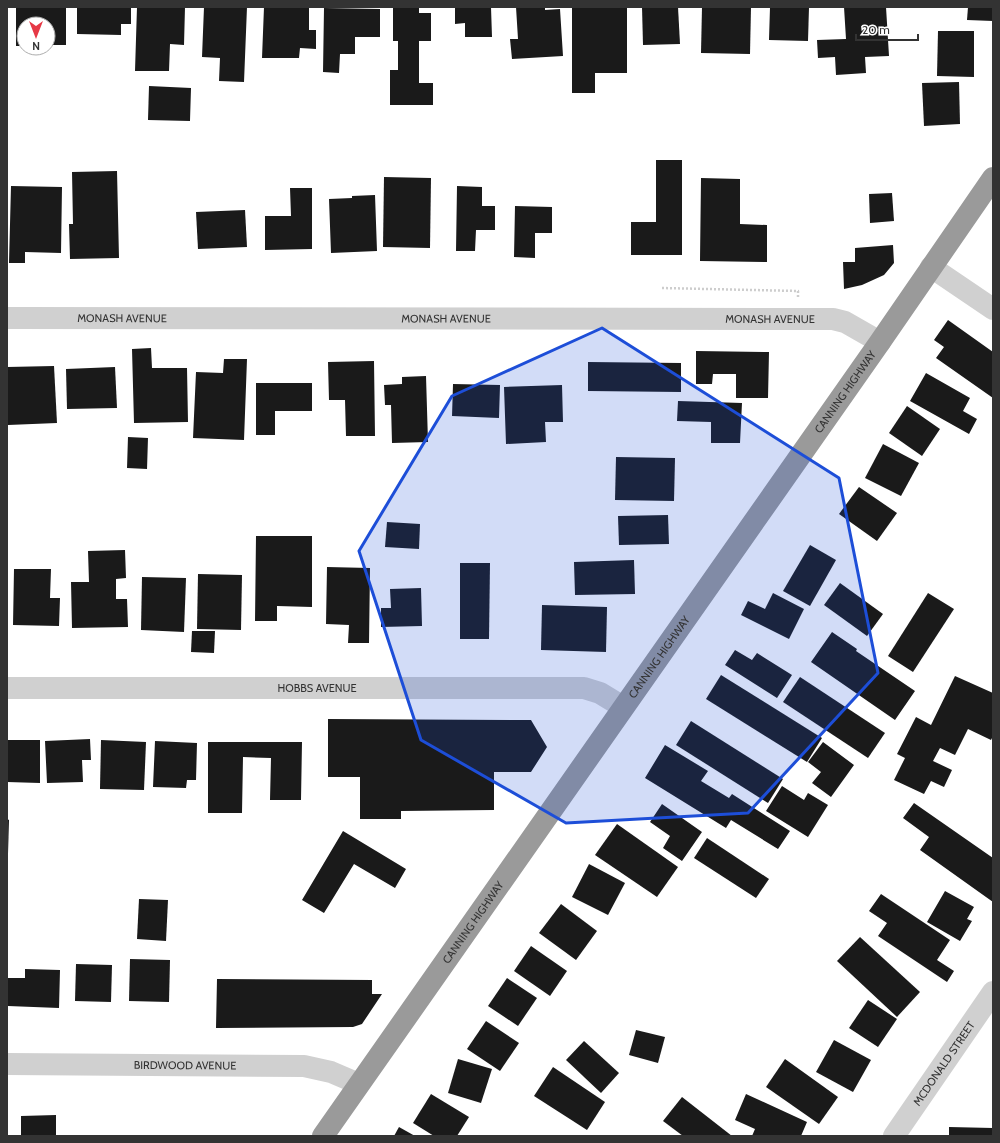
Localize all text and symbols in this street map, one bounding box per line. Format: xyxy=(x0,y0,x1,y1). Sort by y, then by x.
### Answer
north arrow xyxy=(16,16,56,56)
scale bar xyxy=(856,16,918,42)
text: 20 m xyxy=(862,22,890,37)
text: N xyxy=(32,39,40,53)
street label: MONASH AVENUE xyxy=(77,311,167,325)
street label: MONASH AVENUE xyxy=(401,311,491,326)
street label: MONASH AVENUE xyxy=(725,312,815,326)
street label: CANNING HIGHWAY xyxy=(811,347,879,436)
street label: CANNING HIGHWAY xyxy=(625,612,693,701)
street label: HOBBS AVENUE xyxy=(277,681,357,695)
street label: CANNING HIGHWAY xyxy=(439,878,507,966)
street label: MCDONALD STREET xyxy=(910,1018,978,1109)
street label: BIRDWOOD AVENUE xyxy=(134,1058,236,1073)

